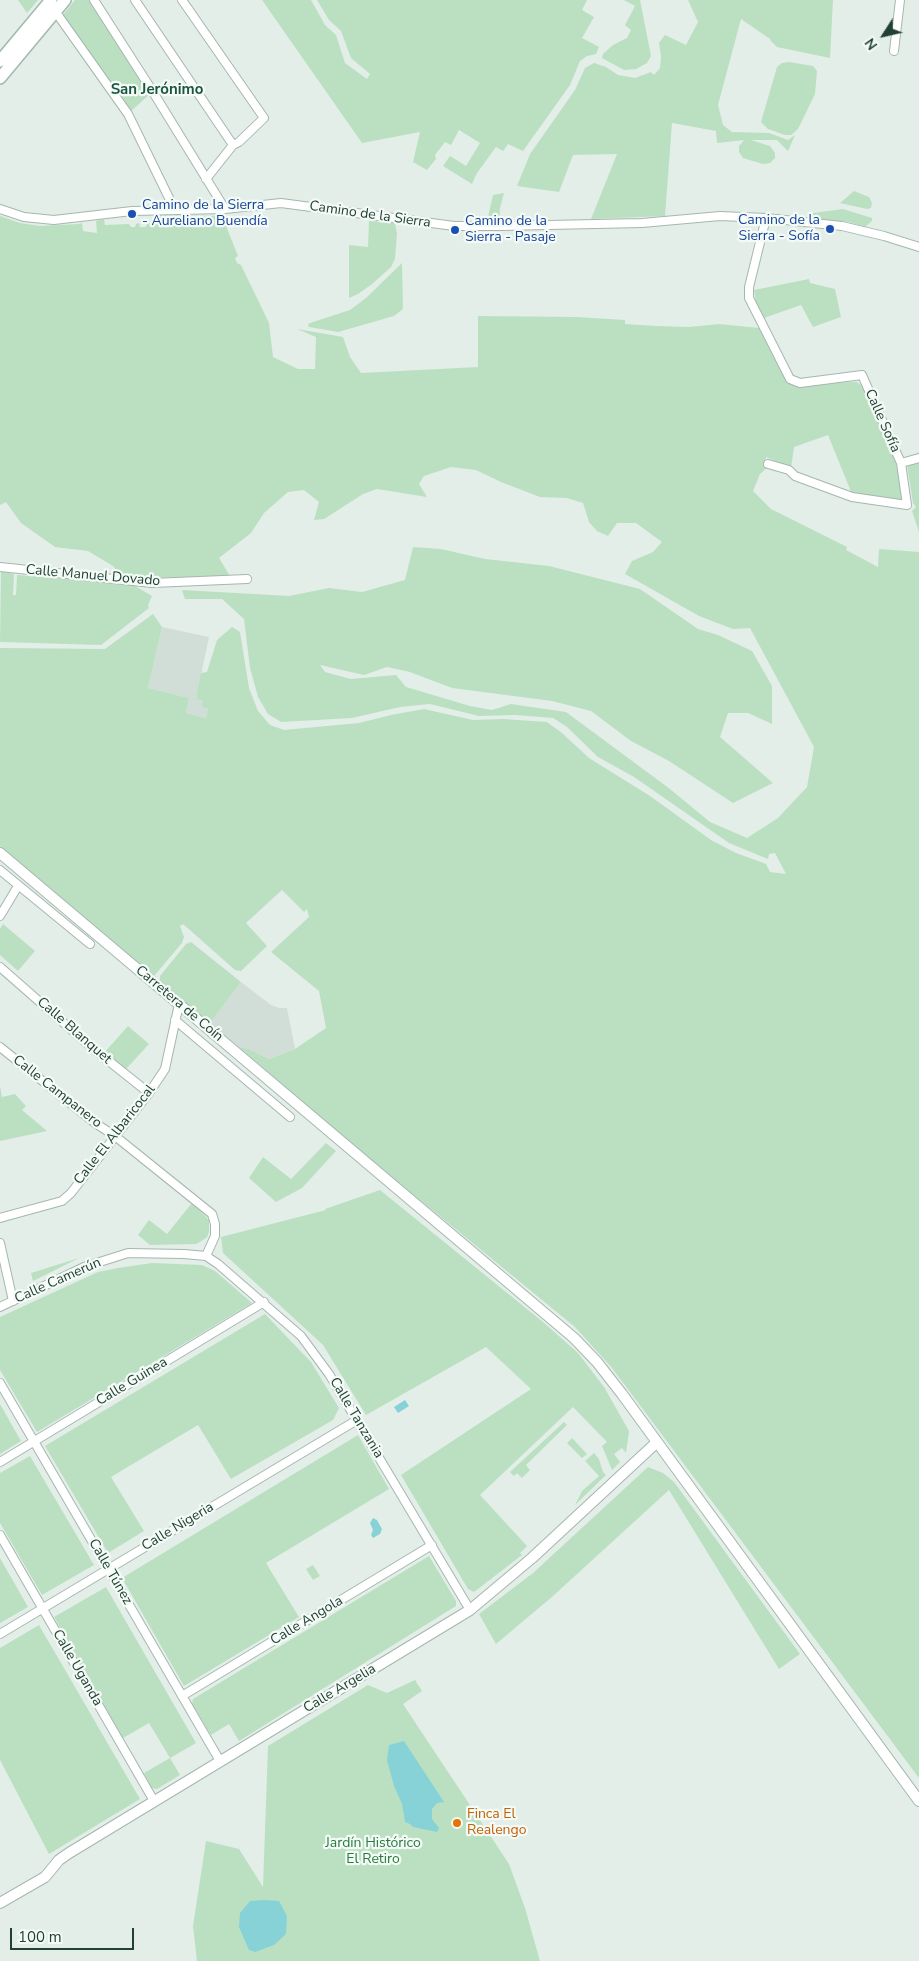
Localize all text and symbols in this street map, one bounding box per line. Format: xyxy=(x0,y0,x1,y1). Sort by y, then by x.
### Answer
north arrow xyxy=(859,10,909,60)
text: N xyxy=(861,34,882,54)
district label: San Jerónimo xyxy=(111,81,203,99)
place label: Camino de la Sierra - Aureliano Buendía xyxy=(142,198,268,230)
street label: Camino de la Sierra xyxy=(308,198,432,232)
marker: Camino de la Sierra - Aureliano Buendía xyxy=(126,208,138,220)
place label: Camino de la Sierra - Sofía xyxy=(738,213,820,246)
place label: Camino de la Sierra - Pasaje xyxy=(465,214,556,246)
marker: Camino de la Sierra - Sofía xyxy=(824,223,836,235)
marker: Camino de la Sierra - Pasaje xyxy=(449,224,461,236)
street label: Calle Sofía xyxy=(861,387,903,455)
street label: Calle Manuel Dovado xyxy=(25,562,161,590)
street label: Carretera de Coín xyxy=(132,962,226,1046)
street label: Calle Blanquet xyxy=(33,994,115,1068)
street label: Calle Campanero xyxy=(9,1052,105,1132)
street label: Calle El Albaricocal xyxy=(71,1082,159,1188)
street label: Calle Camerún xyxy=(12,1254,104,1308)
street label: Calle Guinea xyxy=(93,1354,171,1410)
street label: Calle Tanzania xyxy=(325,1375,387,1461)
street label: Calle Nigeria xyxy=(139,1499,217,1555)
street label: Calle Túnez xyxy=(84,1536,136,1608)
street label: Calle Angola xyxy=(268,1593,346,1649)
street label: Calle Uganda xyxy=(48,1627,106,1709)
street label: Calle Argelia xyxy=(301,1661,379,1717)
place label: Finca El Realengo xyxy=(467,1807,527,1840)
marker: Finca El Realengo xyxy=(451,1817,463,1829)
park label: Jardín Histórico El Retiro xyxy=(325,1836,421,1868)
scale bar xyxy=(12,1918,136,1950)
text: 100 m xyxy=(18,1927,62,1947)

